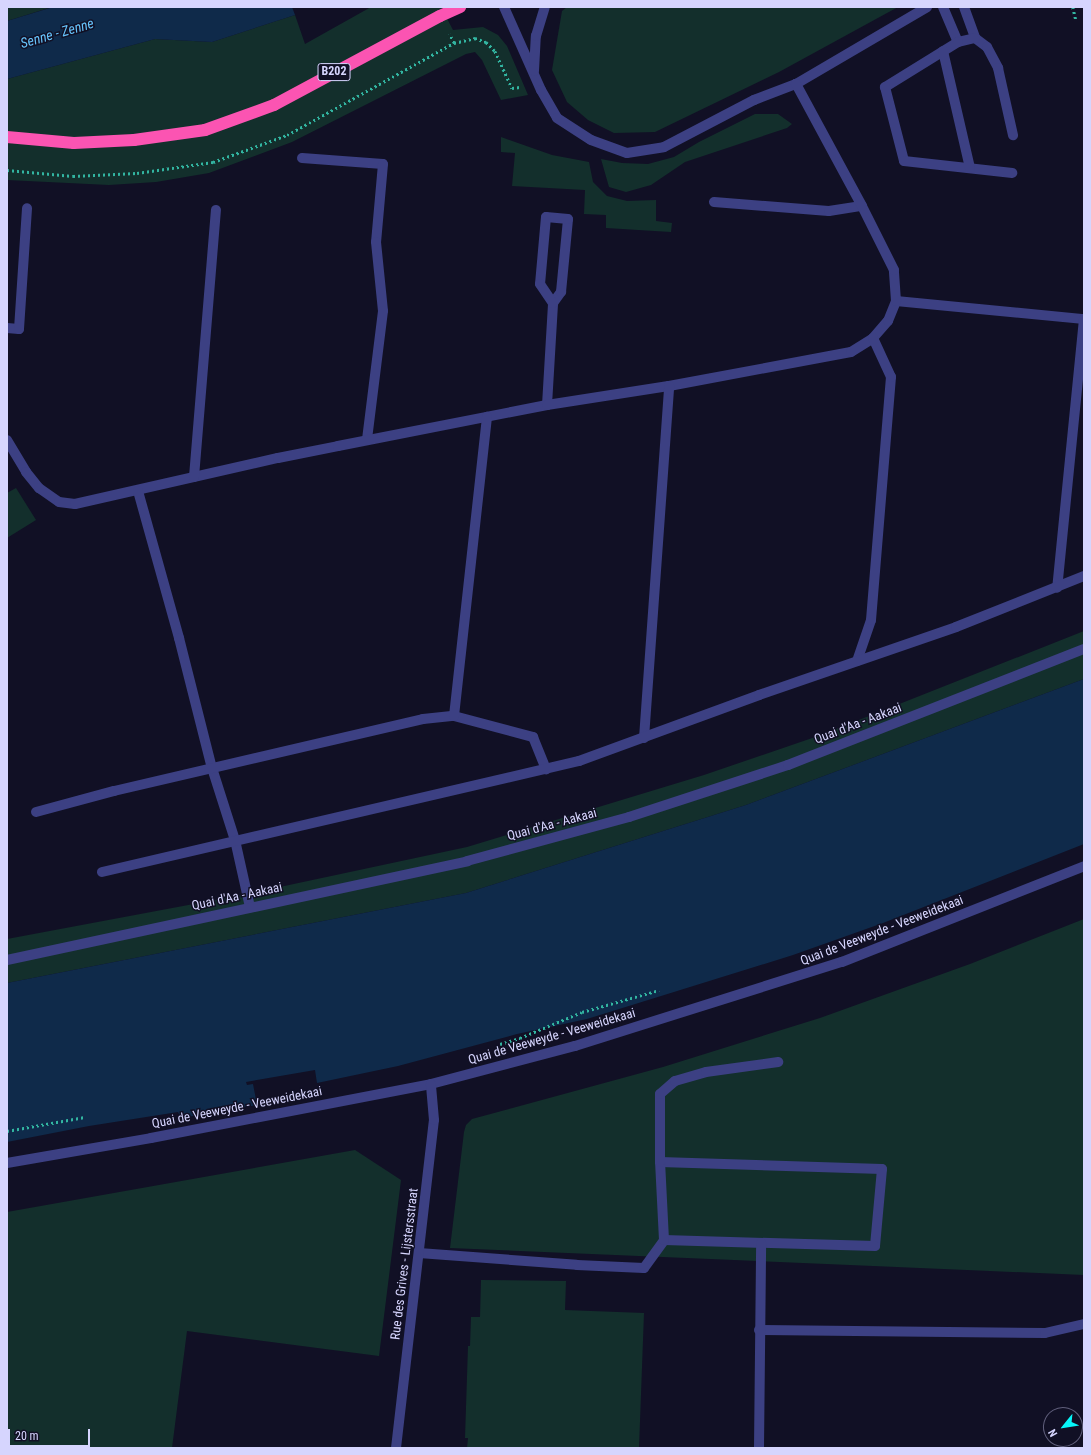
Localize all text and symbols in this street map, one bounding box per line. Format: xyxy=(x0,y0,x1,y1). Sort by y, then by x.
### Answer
water label: Senne - Zenne xyxy=(18,15,96,51)
road number: B202 xyxy=(317,62,351,82)
street label: Quai d'Aa - Aakaai xyxy=(812,700,904,748)
street label: Quai d'Aa - Aakaai xyxy=(505,806,599,844)
street label: Quai d'Aa - Aakaai xyxy=(190,880,284,914)
street label: Quai de Veeweyde - Veeweidekaai xyxy=(798,893,966,969)
street label: Quai de Veeweyde - Veeweidekaai xyxy=(467,1006,637,1068)
street label: Quai de Veeweyde - Veeweidekaai xyxy=(151,1084,323,1132)
street label: Rue des Grives - Lijstersstraat xyxy=(388,1187,422,1341)
north arrow xyxy=(1043,1407,1083,1447)
scale bar xyxy=(10,1421,92,1447)
text: N xyxy=(1046,1427,1060,1439)
text: 20 m xyxy=(15,1429,39,1443)

